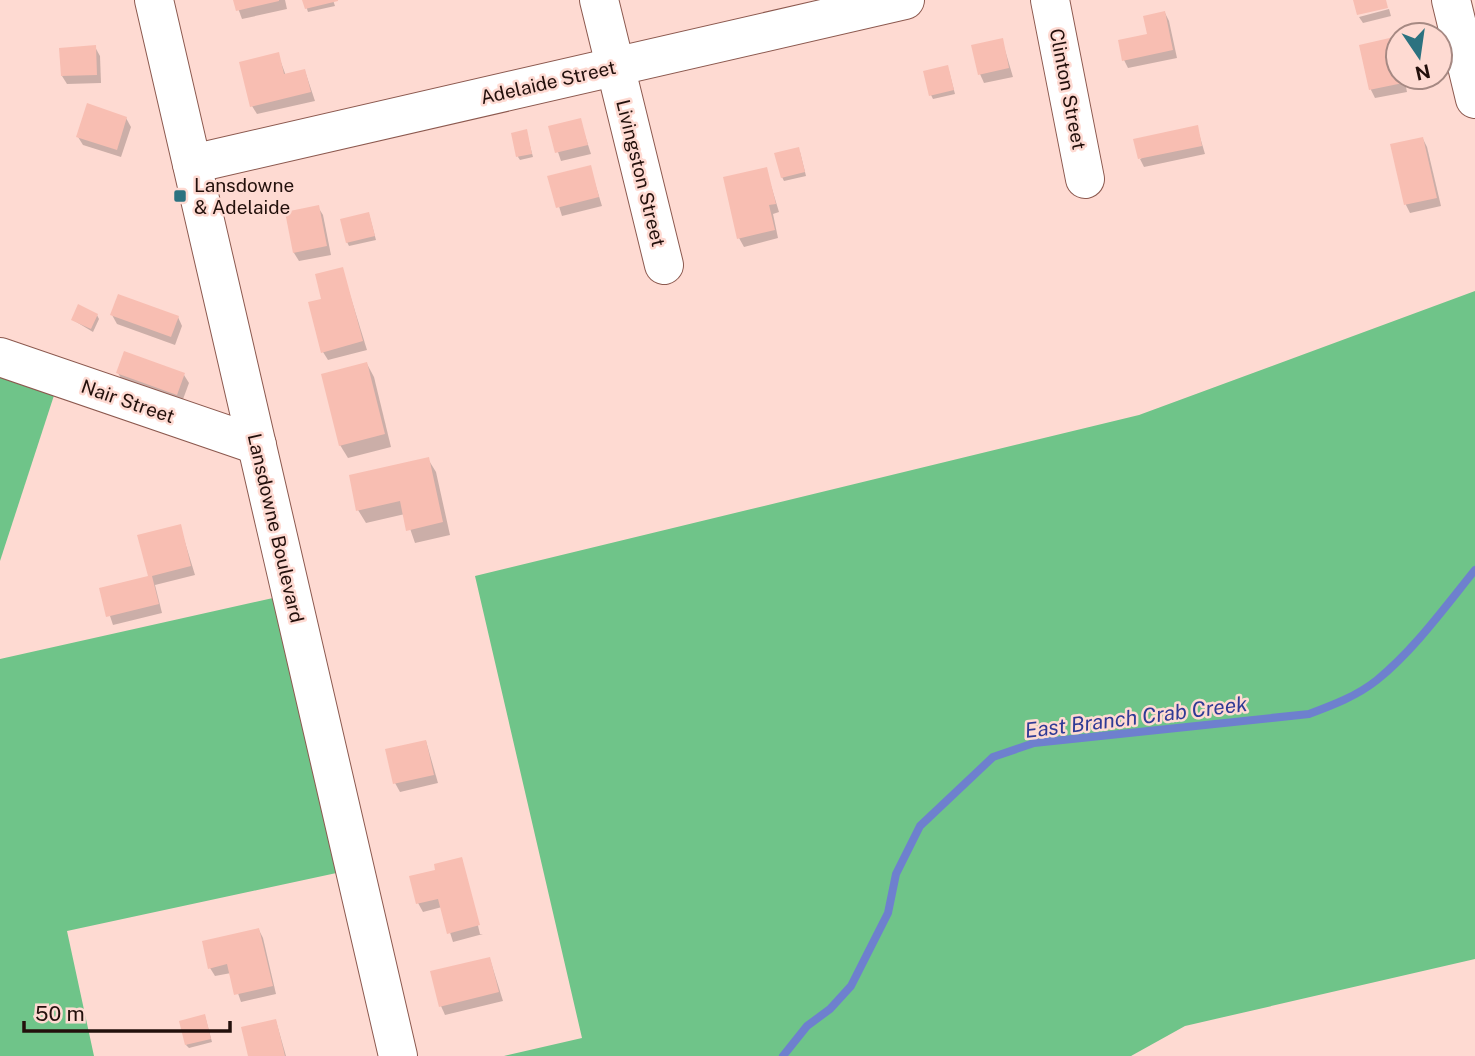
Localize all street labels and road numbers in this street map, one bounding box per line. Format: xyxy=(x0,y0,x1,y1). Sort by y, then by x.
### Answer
street label: Clinton Street xyxy=(1045,26,1091,152)
street label: Adelaide Street xyxy=(478,56,618,108)
street label: Livingston Street xyxy=(612,97,670,249)
street label: Nair Street xyxy=(78,375,178,427)
street label: Lansdowne Boulevard xyxy=(244,431,308,625)

